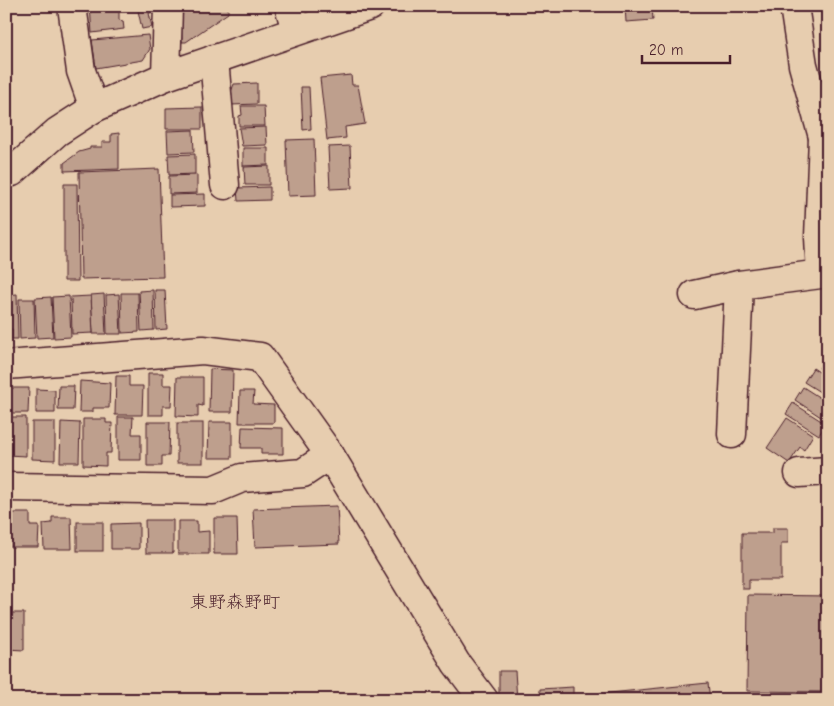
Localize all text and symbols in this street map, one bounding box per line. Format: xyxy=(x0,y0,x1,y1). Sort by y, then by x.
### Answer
scale bar xyxy=(642,32,729,64)
text: 20 m xyxy=(649,41,683,59)
district label: 東野森野町 xyxy=(190,592,280,613)

